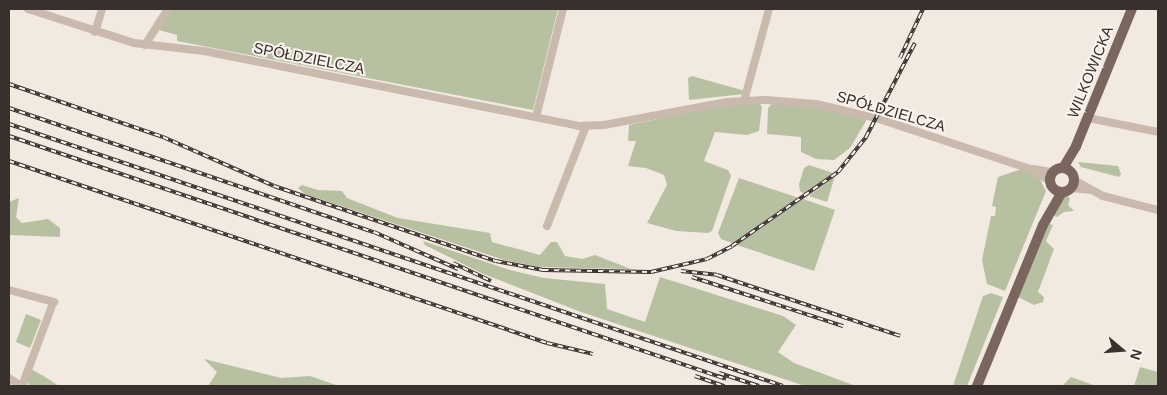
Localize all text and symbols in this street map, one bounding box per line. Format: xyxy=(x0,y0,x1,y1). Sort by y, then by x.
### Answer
street label: WILKOWICKA xyxy=(1063,23,1117,121)
street label: SPÓŁDZIELCZA xyxy=(252,38,366,78)
street label: SPÓŁDZIELCZA xyxy=(834,87,948,135)
north arrow xyxy=(1097,325,1147,375)
text: N xyxy=(1127,347,1145,362)

